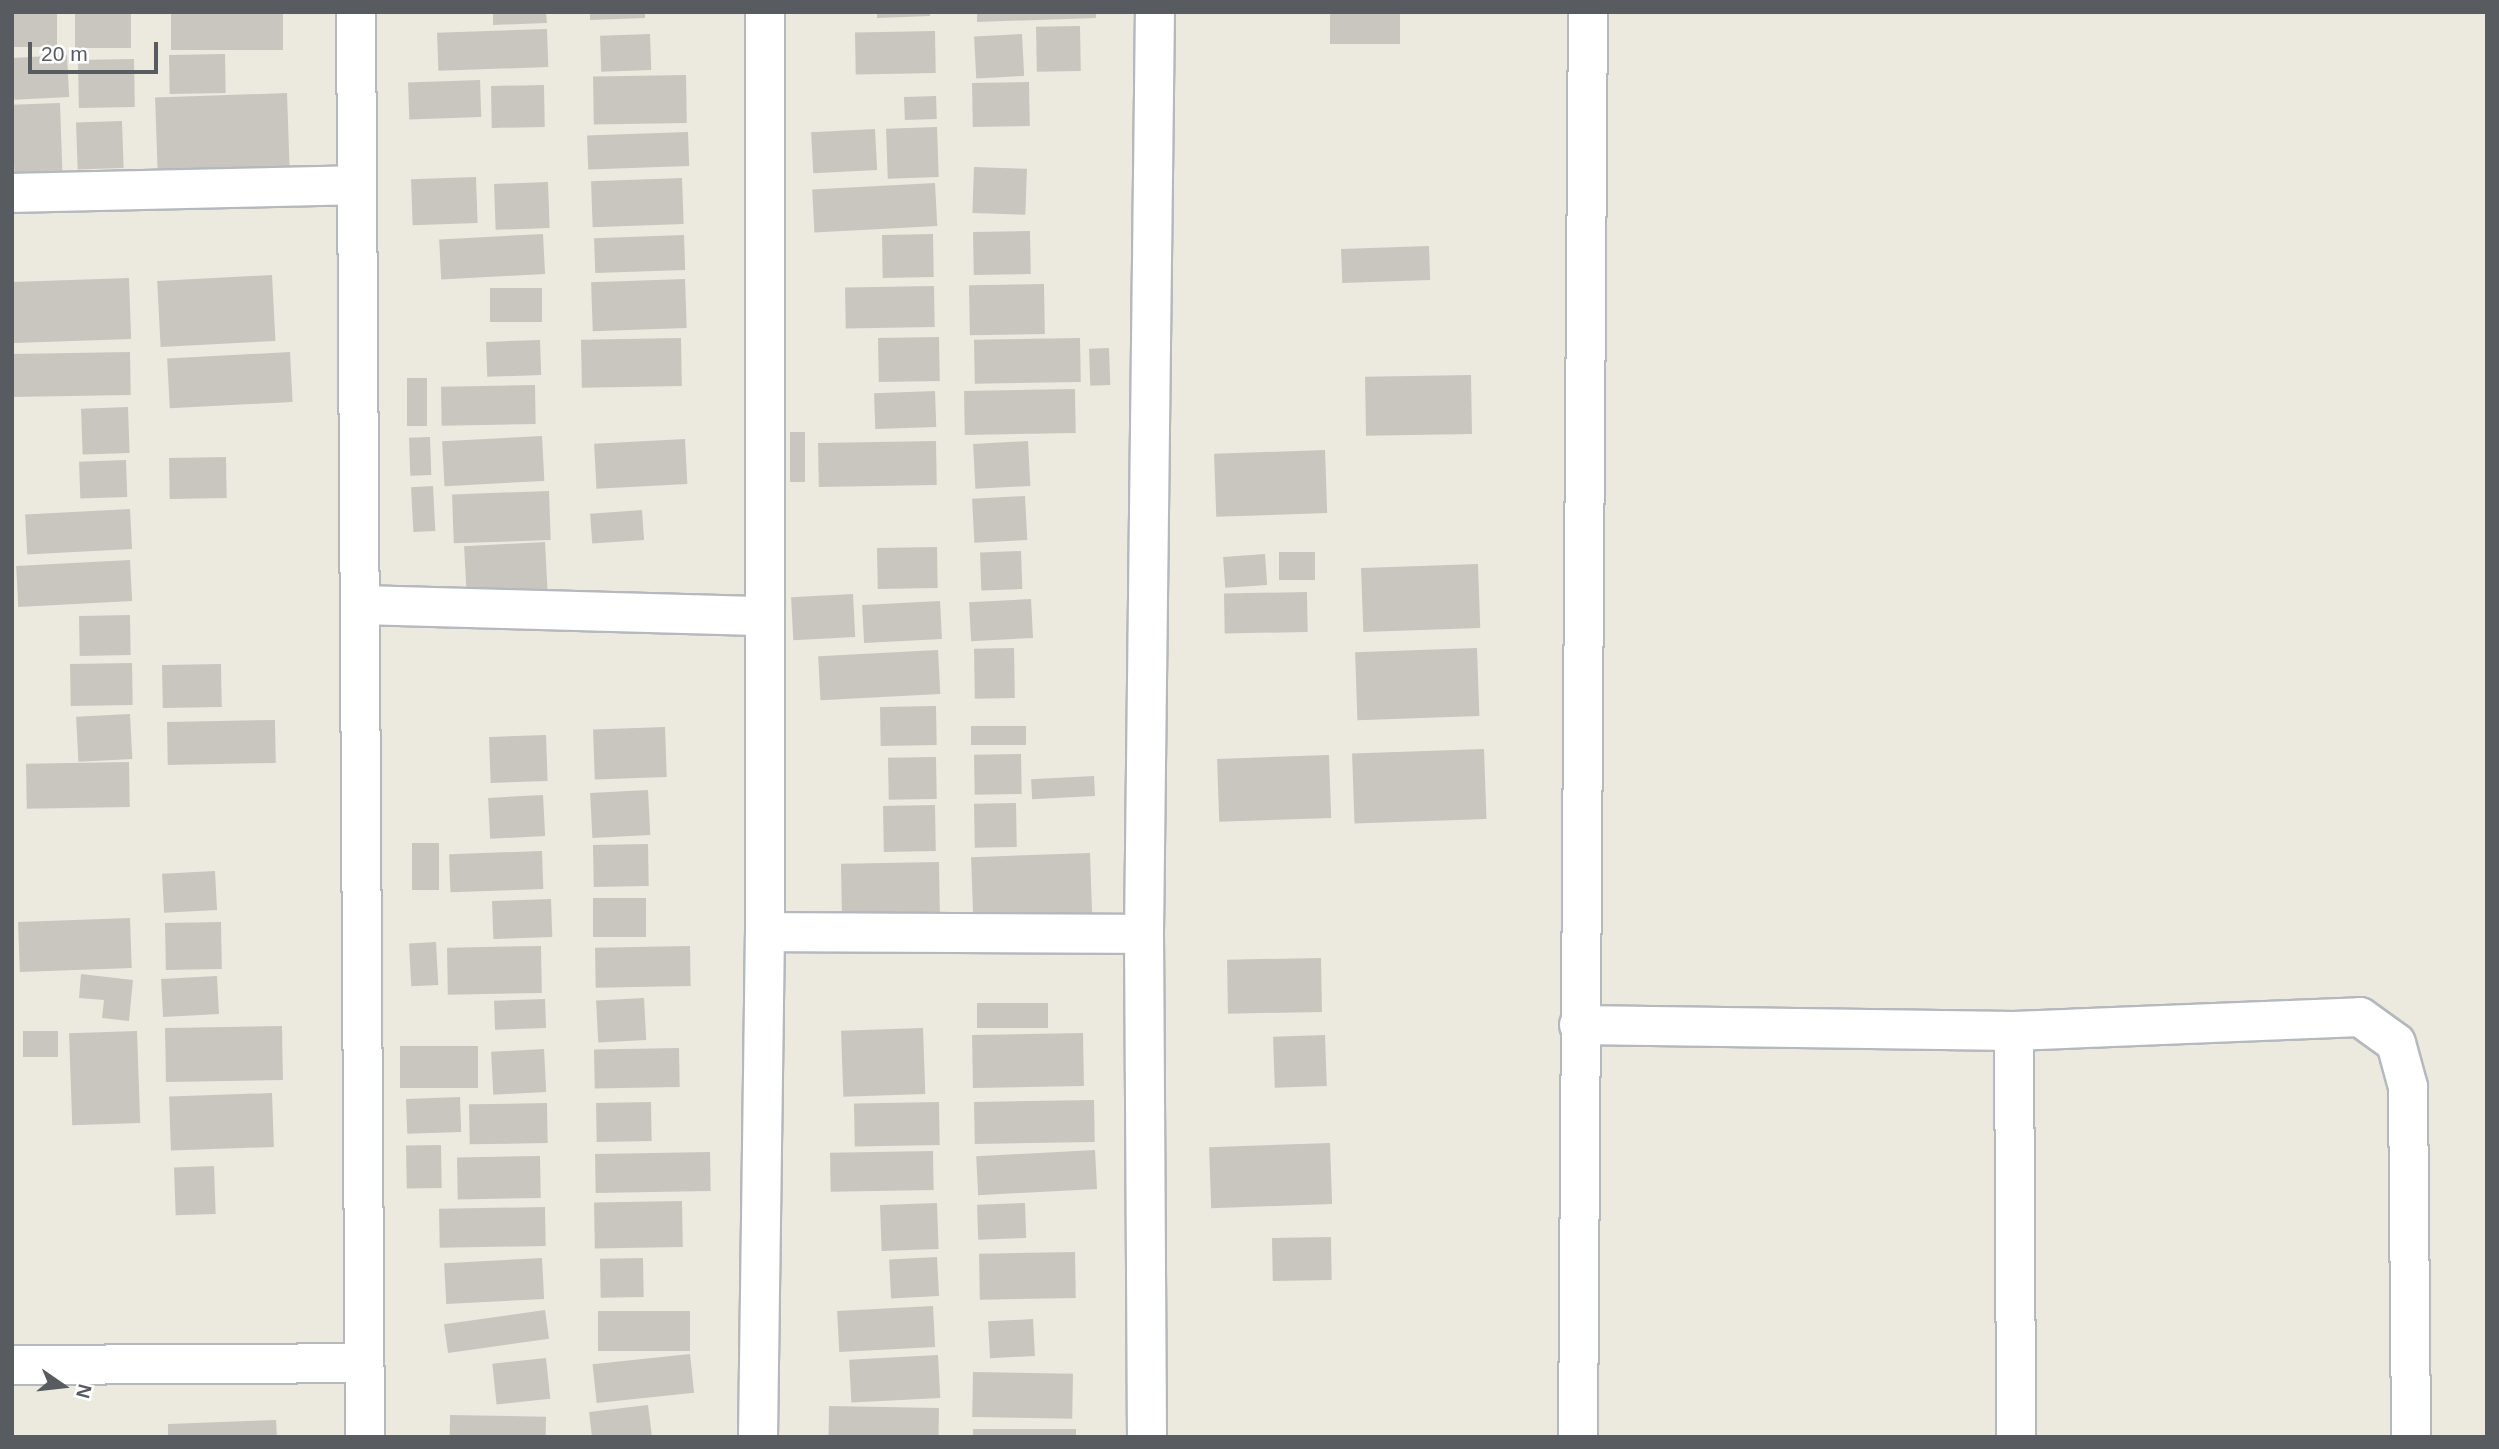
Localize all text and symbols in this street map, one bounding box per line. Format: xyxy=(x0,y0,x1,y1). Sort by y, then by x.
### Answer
scale bar xyxy=(32,28,161,72)
text: 20 m xyxy=(41,42,88,65)
north arrow xyxy=(28,1351,98,1421)
text: N xyxy=(72,1382,96,1400)

